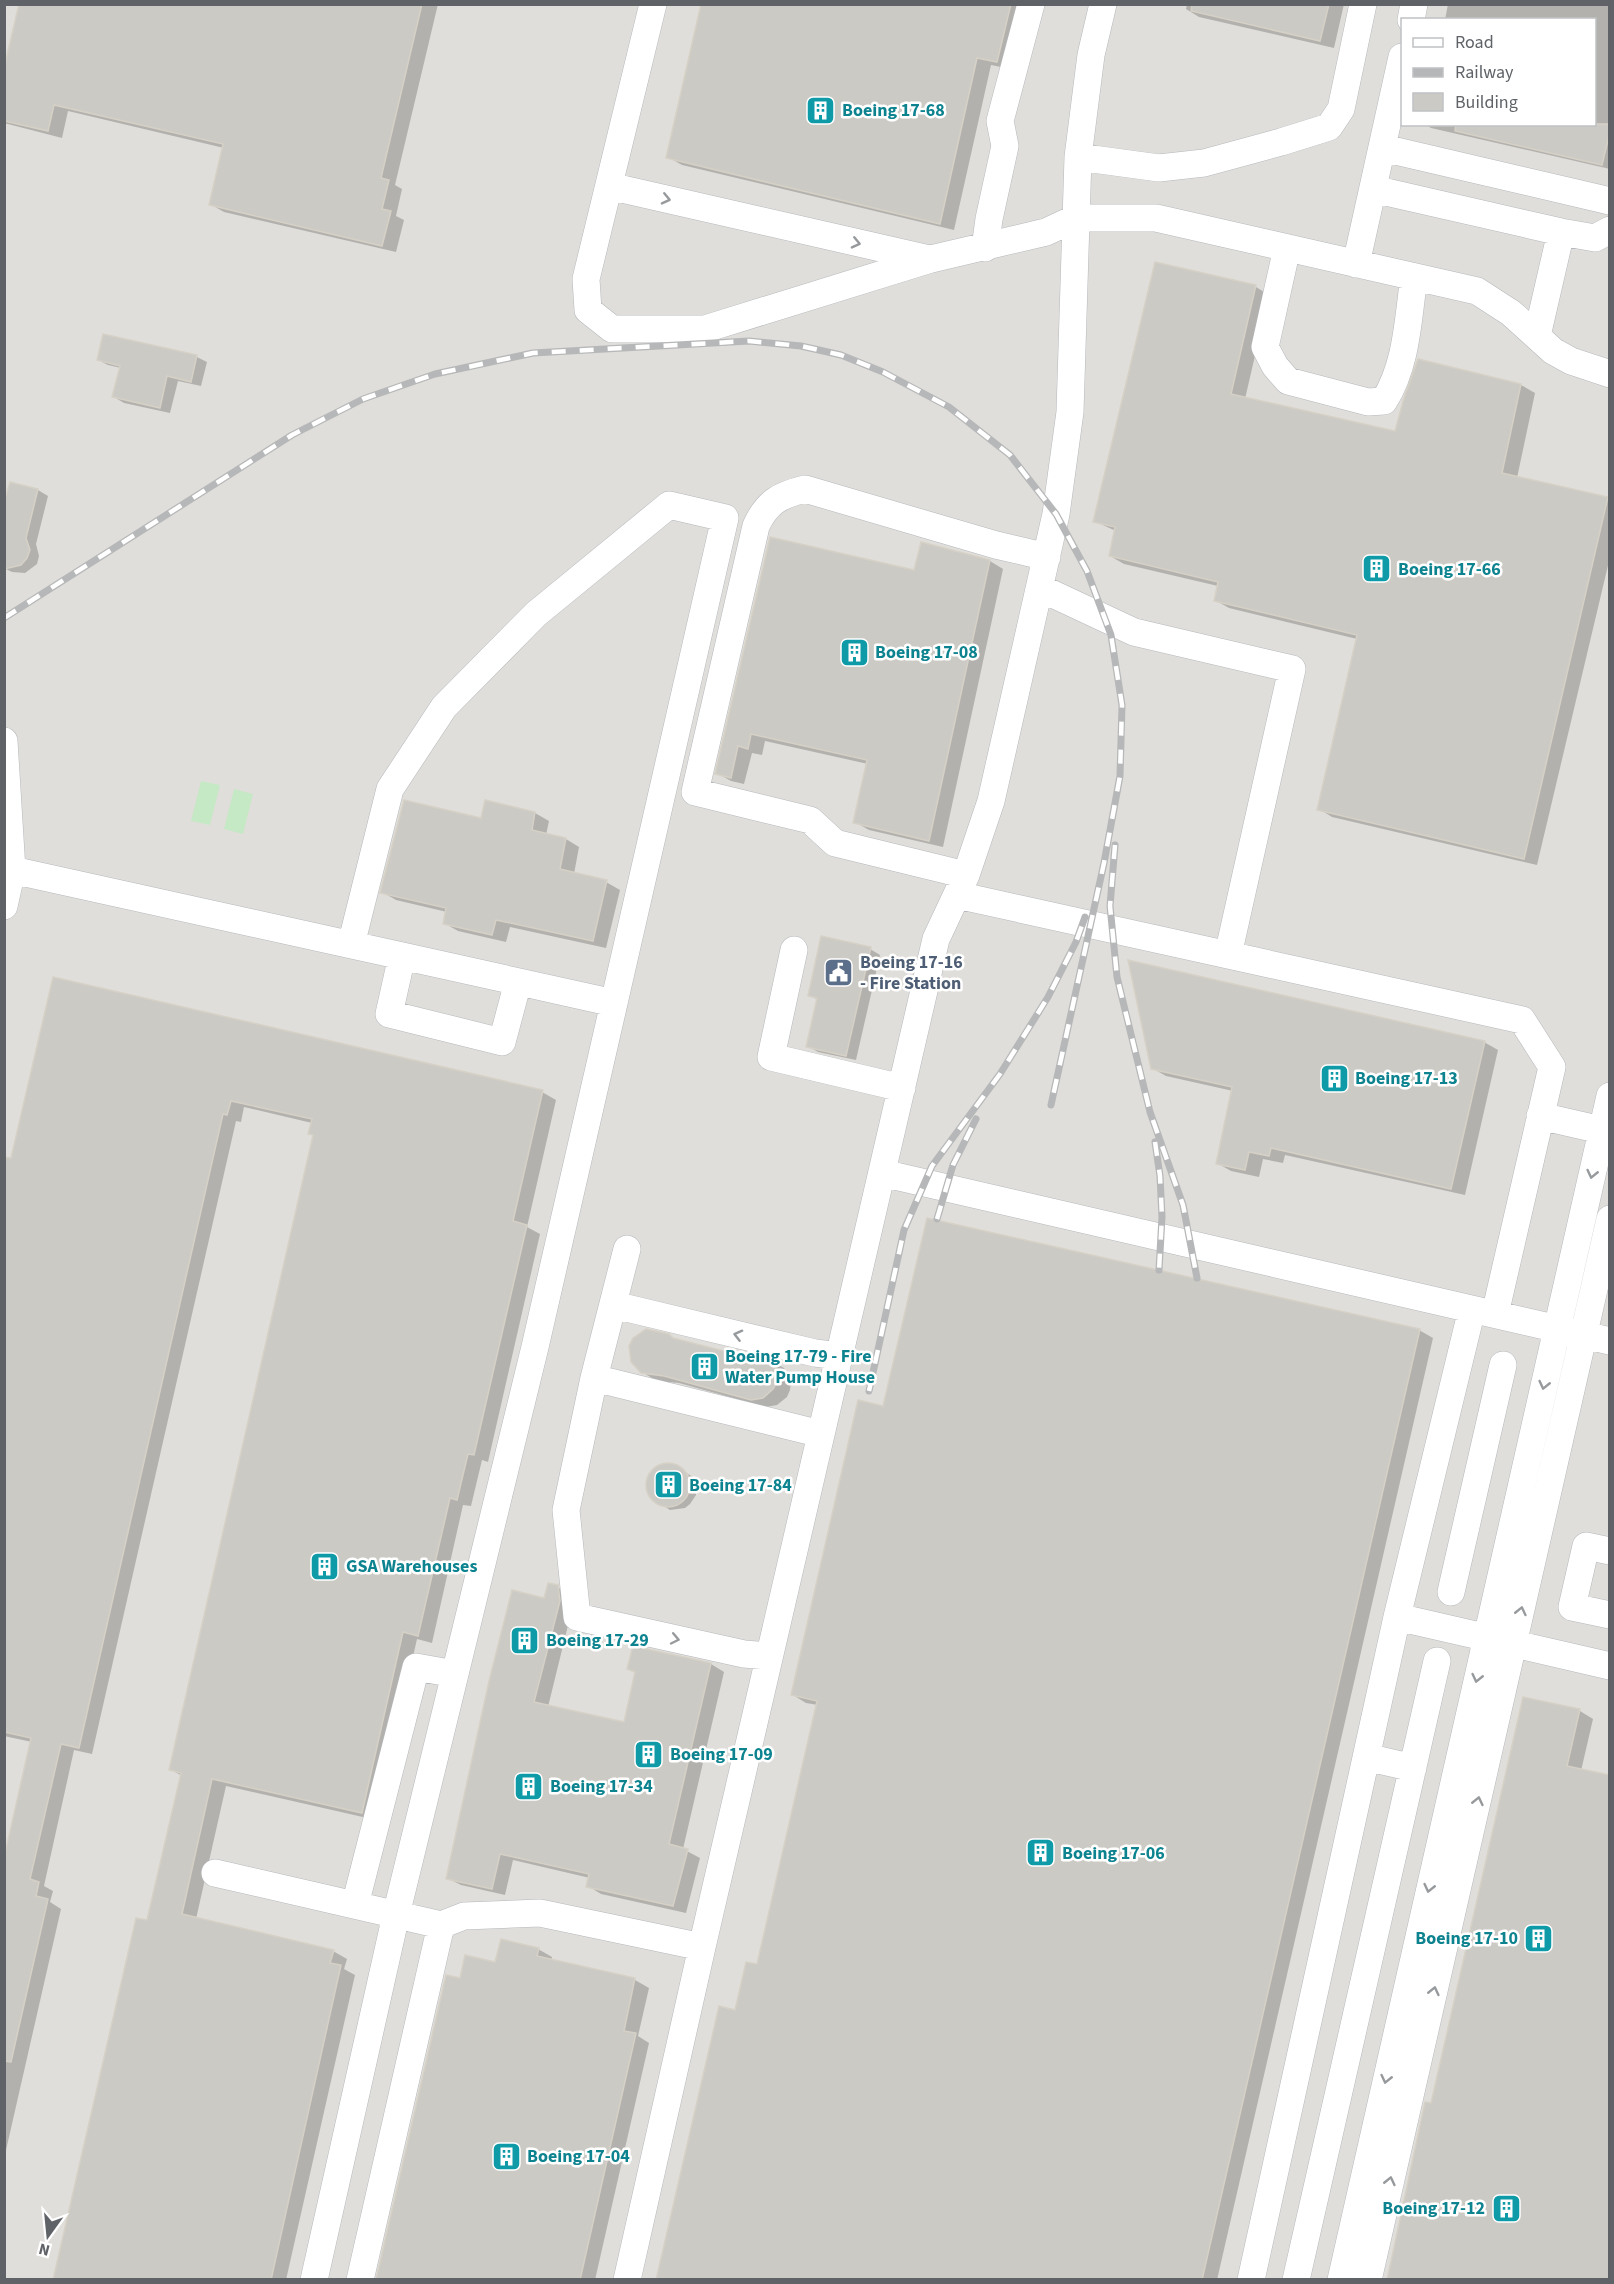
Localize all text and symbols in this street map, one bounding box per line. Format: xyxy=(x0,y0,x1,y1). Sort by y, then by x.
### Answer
legend xyxy=(1401,18,1596,126)
text: Road xyxy=(1455,30,1494,55)
text: Railway xyxy=(1455,60,1514,85)
text: Building xyxy=(1455,90,1518,115)
building icon: Boeing 17-68 xyxy=(805,94,837,126)
place label: Boeing 17-68 xyxy=(842,98,945,123)
one-way arrow xyxy=(660,192,670,205)
one-way arrow xyxy=(851,235,861,248)
building icon: Boeing 17-66 xyxy=(1361,553,1393,585)
place label: Boeing 17-66 xyxy=(1398,557,1501,582)
building icon: Boeing 17-08 xyxy=(838,636,870,668)
place label: Boeing 17-08 xyxy=(875,640,978,665)
place label: Boeing 17-16 - Fire Station xyxy=(860,950,963,996)
public building icon: Boeing 17-16 - Fire Station xyxy=(823,956,855,988)
building icon: Boeing 17-13 xyxy=(1318,1062,1350,1094)
place label: Boeing 17-13 xyxy=(1355,1066,1458,1091)
one-way arrow xyxy=(1586,1168,1599,1178)
one-way arrow xyxy=(733,1329,743,1342)
place label: Boeing 17-79 - Fire Water Pump House xyxy=(725,1344,875,1390)
building icon: Boeing 17-79 - Fire Water Pump House xyxy=(688,1350,720,1382)
one-way arrow xyxy=(1538,1380,1551,1390)
building icon: Boeing 17-84 xyxy=(652,1469,684,1501)
place label: Boeing 17-84 xyxy=(689,1473,792,1498)
building icon: GSA Warehouses xyxy=(309,1550,341,1582)
place label: GSA Warehouses xyxy=(346,1554,477,1579)
one-way arrow xyxy=(1514,1607,1527,1617)
building icon: Boeing 17-29 xyxy=(509,1624,541,1656)
place label: Boeing 17-29 xyxy=(546,1628,649,1653)
one-way arrow xyxy=(670,1631,680,1644)
one-way arrow xyxy=(1471,1672,1484,1682)
building icon: Boeing 17-09 xyxy=(633,1738,665,1770)
place label: Boeing 17-09 xyxy=(670,1742,773,1767)
building icon: Boeing 17-34 xyxy=(513,1770,545,1802)
place label: Boeing 17-34 xyxy=(550,1774,653,1799)
one-way arrow xyxy=(1470,1797,1483,1807)
building icon: Boeing 17-06 xyxy=(1025,1837,1057,1869)
place label: Boeing 17-06 xyxy=(1062,1841,1165,1866)
one-way arrow xyxy=(1424,1883,1437,1893)
building icon: Boeing 17-10 xyxy=(1523,1922,1555,1954)
place label: Boeing 17-10 xyxy=(1415,1926,1518,1951)
one-way arrow xyxy=(1426,1987,1439,1997)
one-way arrow xyxy=(1381,2073,1394,2083)
building icon: Boeing 17-04 xyxy=(490,2140,522,2172)
place label: Boeing 17-04 xyxy=(527,2144,630,2169)
one-way arrow xyxy=(1383,2177,1396,2187)
building icon: Boeing 17-12 xyxy=(1490,2192,1522,2224)
place label: Boeing 17-12 xyxy=(1382,2196,1485,2221)
north arrow xyxy=(18,2206,78,2266)
text: N xyxy=(36,2238,52,2262)

